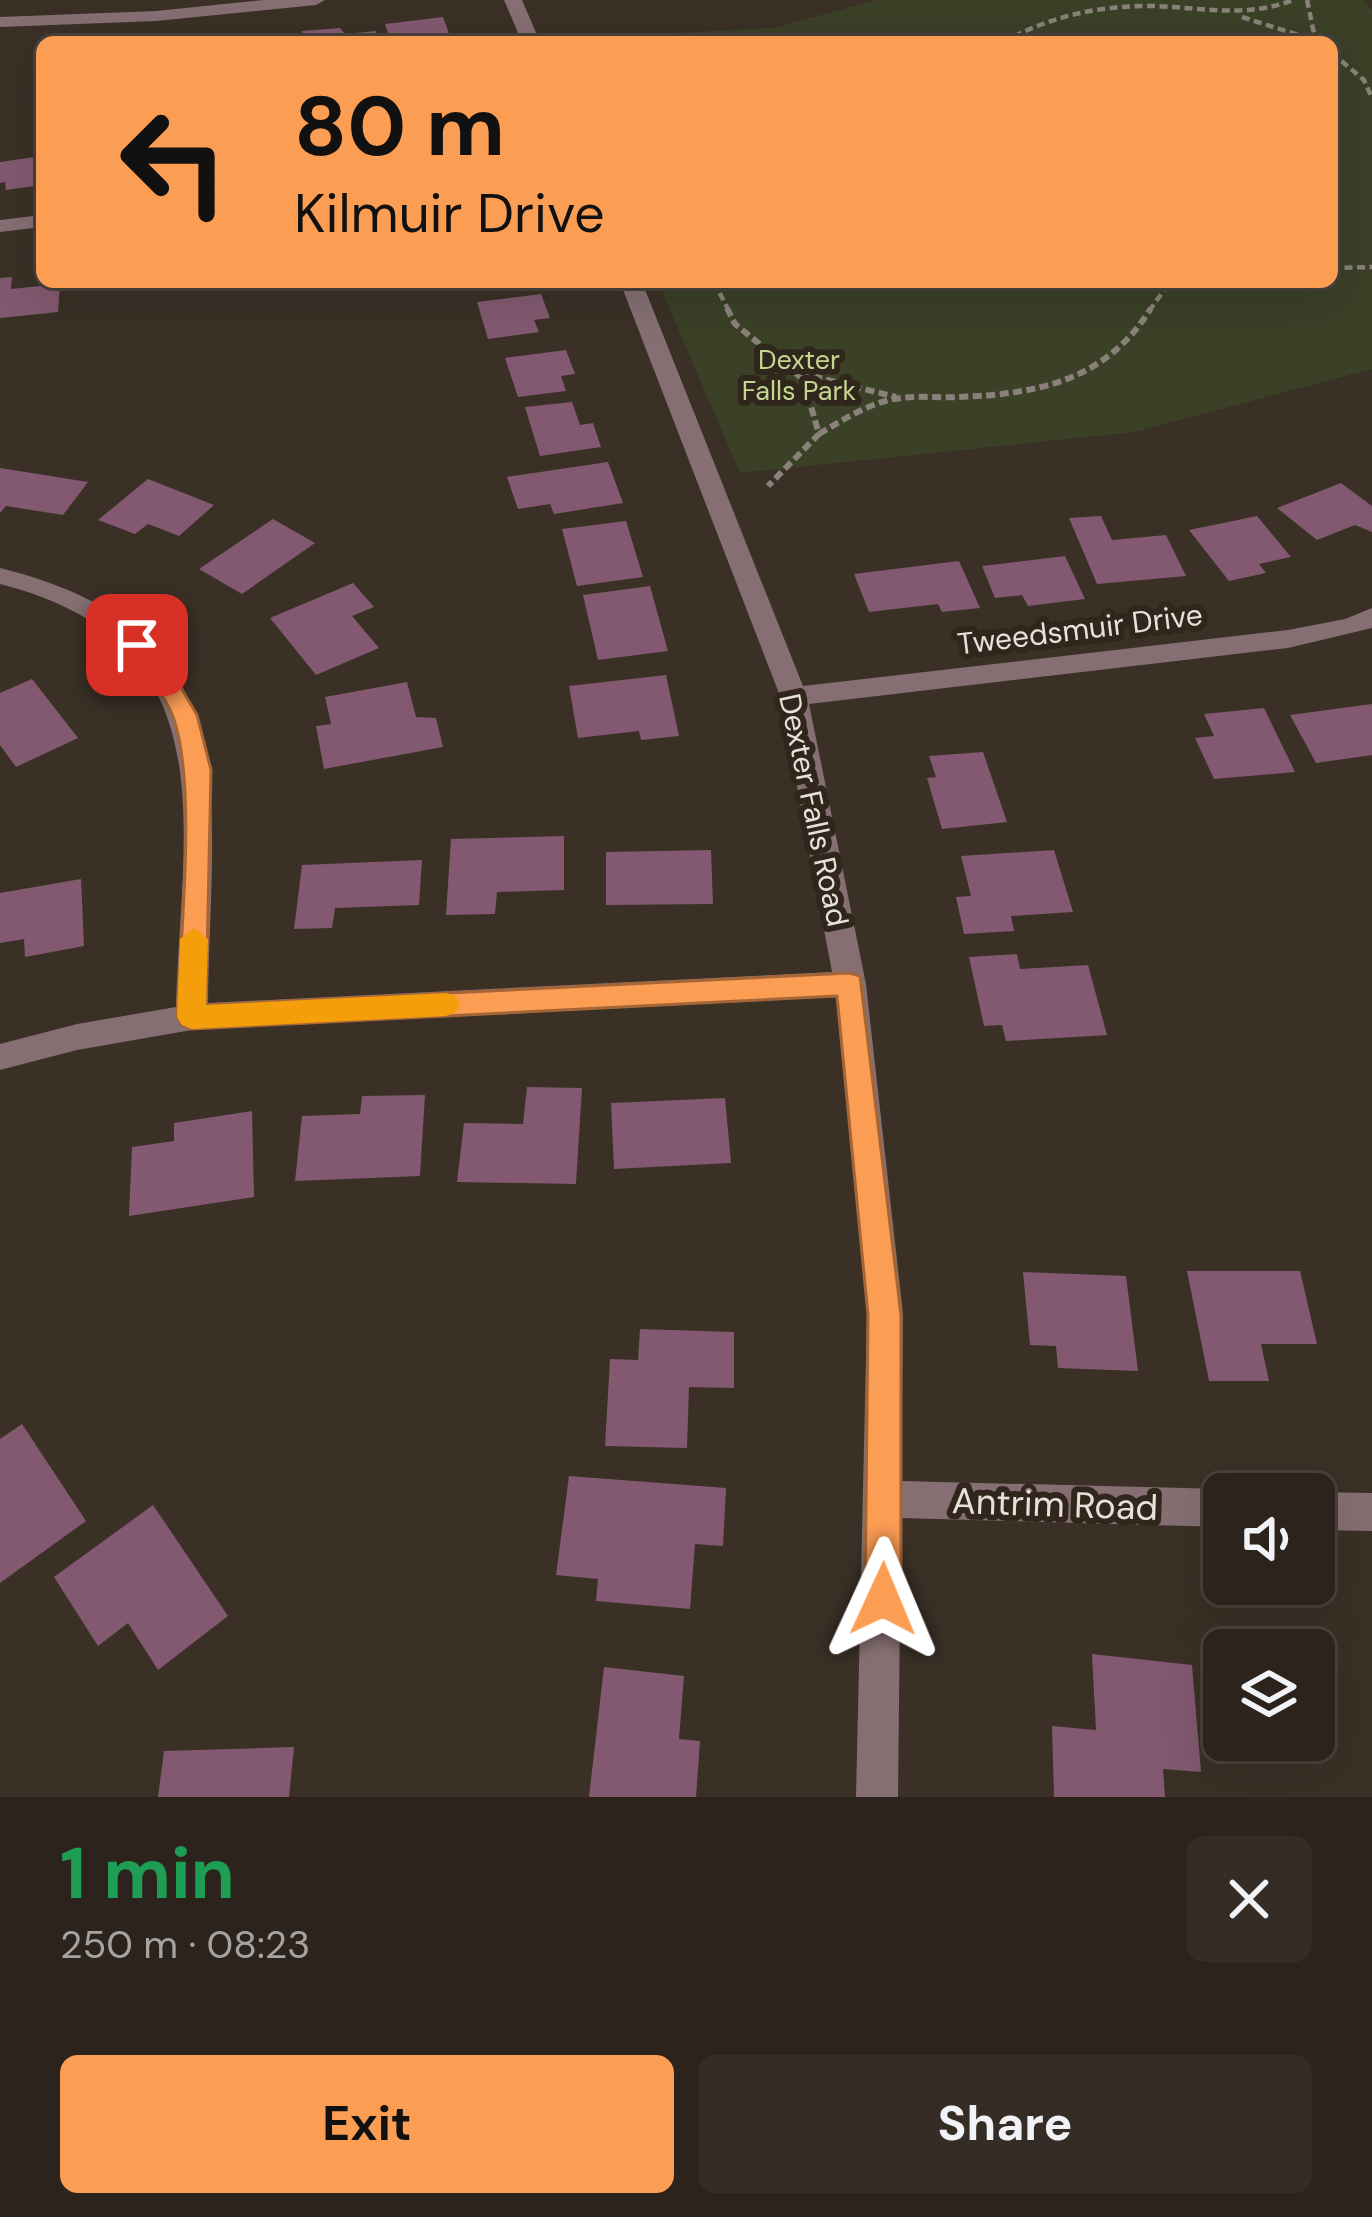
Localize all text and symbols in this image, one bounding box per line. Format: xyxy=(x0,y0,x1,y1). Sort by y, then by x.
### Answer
text: 80 m xyxy=(294,72,505,181)
icon: left xyxy=(96,84,252,240)
text: Kilmuir Drive xyxy=(294,178,605,249)
park label: Dexter Falls Park xyxy=(742,342,857,408)
pin xyxy=(86,594,188,696)
street label: Tweedsmuir Drive xyxy=(955,595,1205,663)
icon: arrive xyxy=(104,612,170,678)
street label: Dexter Falls Road xyxy=(770,690,858,930)
map controls xyxy=(1203,1473,1335,1761)
button: sound xyxy=(1203,1473,1335,1605)
street label: Antrim Road xyxy=(951,1477,1159,1531)
position arrow xyxy=(820,1536,946,1662)
button: layers xyxy=(1203,1629,1335,1761)
text: 1 min xyxy=(60,1827,235,1920)
button: close xyxy=(1186,1836,1312,1962)
text: 250 m · 08:23 xyxy=(60,1919,310,1970)
button: Exit xyxy=(60,2055,674,2193)
button: Share xyxy=(698,2055,1312,2193)

